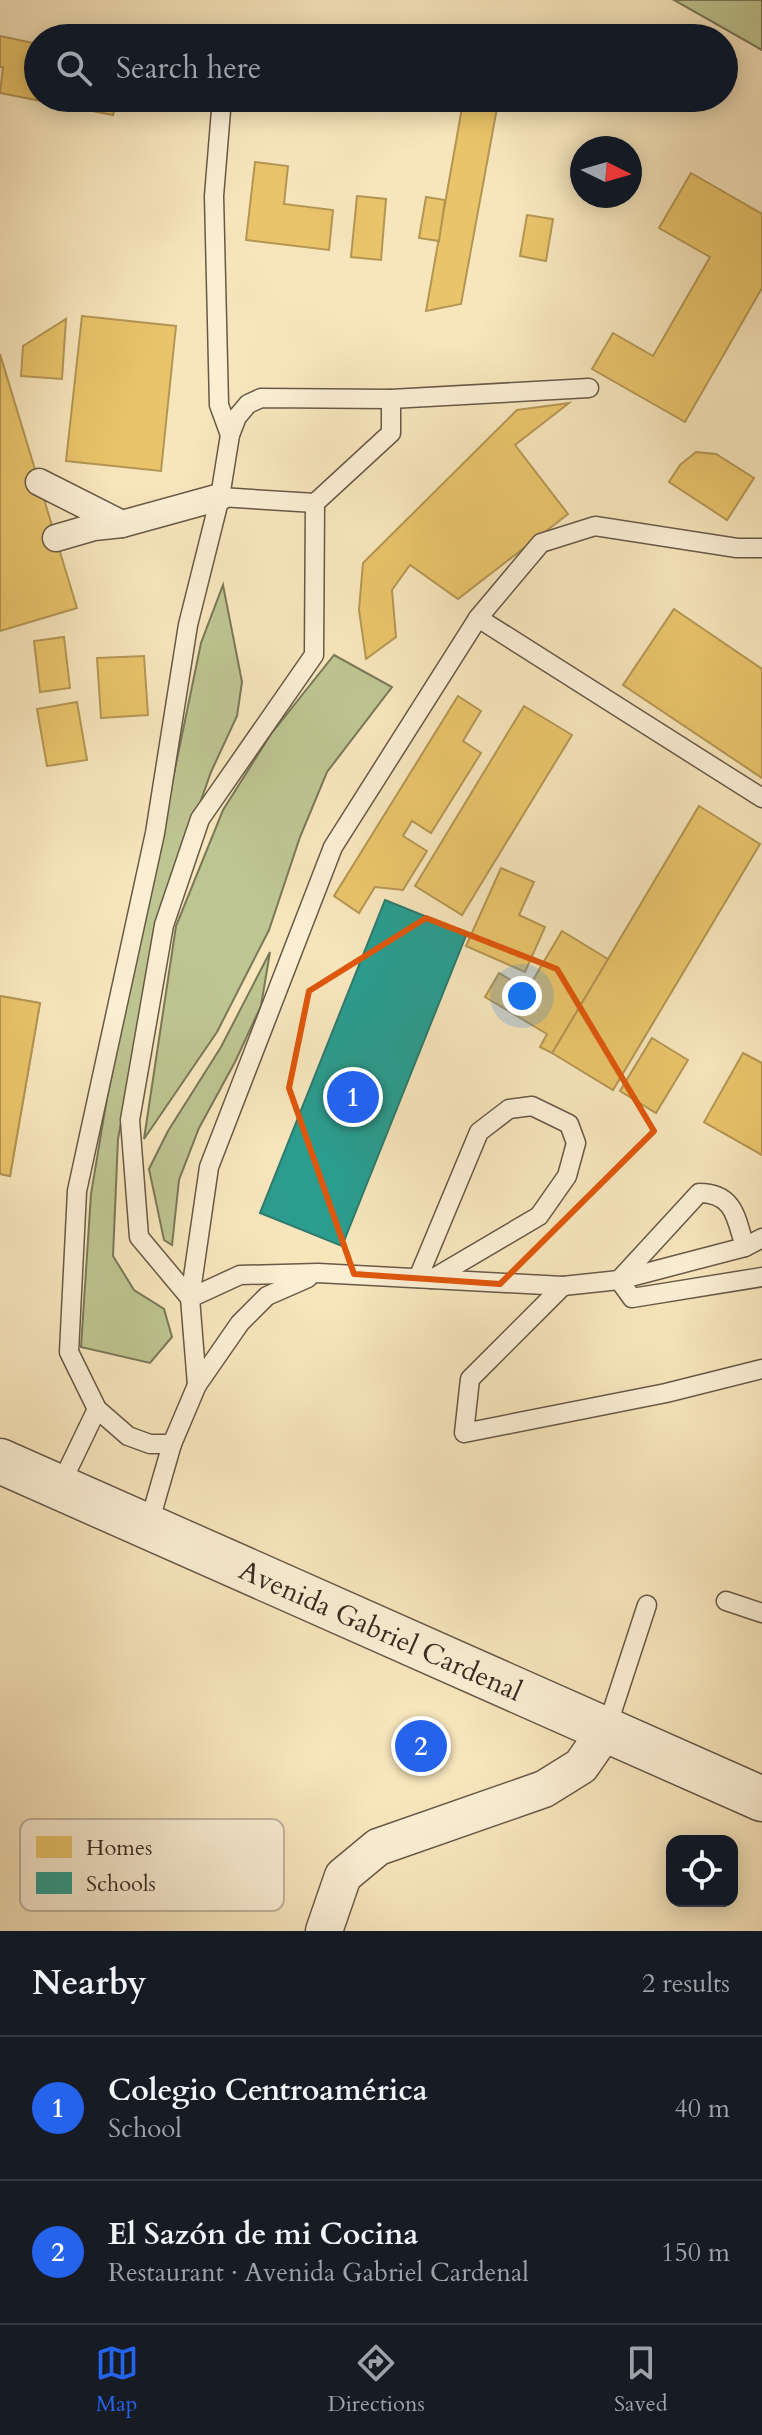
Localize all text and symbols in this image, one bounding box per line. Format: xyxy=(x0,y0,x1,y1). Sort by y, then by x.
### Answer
search box xyxy=(24,24,738,112)
icon: search xyxy=(52,46,96,90)
text: Search here xyxy=(116,48,261,89)
north arrow xyxy=(570,136,642,208)
your location xyxy=(502,976,542,1016)
pin: 1 xyxy=(327,1067,379,1127)
street label: Avenida Gabriel Cardenal xyxy=(233,1551,528,1711)
pin: 2 xyxy=(395,1716,447,1776)
legend xyxy=(20,1819,284,1911)
text: Homes xyxy=(86,1833,152,1863)
map controls xyxy=(666,1835,738,1907)
button: locate xyxy=(666,1835,738,1907)
text: Schools xyxy=(86,1869,156,1899)
text: Nearby xyxy=(32,1960,147,2006)
text: 2 results xyxy=(642,1966,730,2001)
text: Colegio Centroamérica xyxy=(108,2070,428,2111)
text: 1 xyxy=(51,2091,65,2126)
text: 40 m xyxy=(674,2091,730,2126)
text: School xyxy=(108,2111,182,2146)
text: El Sazón de mi Cocina xyxy=(108,2214,419,2255)
text: 2 xyxy=(51,2235,65,2270)
text: 150 m xyxy=(661,2235,730,2270)
text: Restaurant · Avenida Gabriel Cardenal xyxy=(108,2255,529,2290)
tab: Map xyxy=(95,2341,139,2419)
tab: Directions xyxy=(328,2341,425,2419)
tab: Saved xyxy=(614,2341,667,2419)

